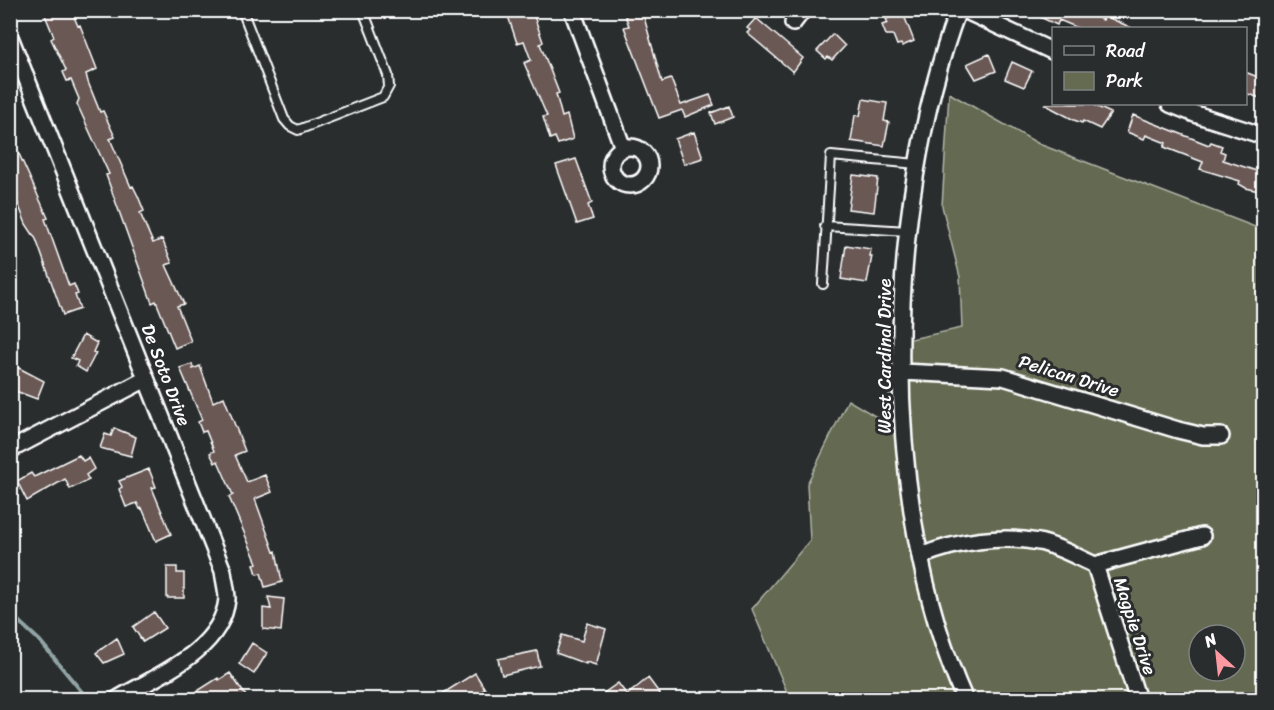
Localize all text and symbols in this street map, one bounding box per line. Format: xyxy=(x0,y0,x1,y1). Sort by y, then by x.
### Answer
legend xyxy=(1052,27,1247,105)
text: Road xyxy=(1106,35,1146,67)
text: Park xyxy=(1106,65,1143,97)
street label: West Cardinal Drive xyxy=(869,278,901,433)
street label: De Soto Drive xyxy=(132,319,200,431)
street label: Pelican Drive xyxy=(1015,346,1123,406)
street label: Magpie Drive xyxy=(1104,573,1166,679)
north arrow xyxy=(1187,623,1247,683)
text: N xyxy=(1198,624,1223,656)

